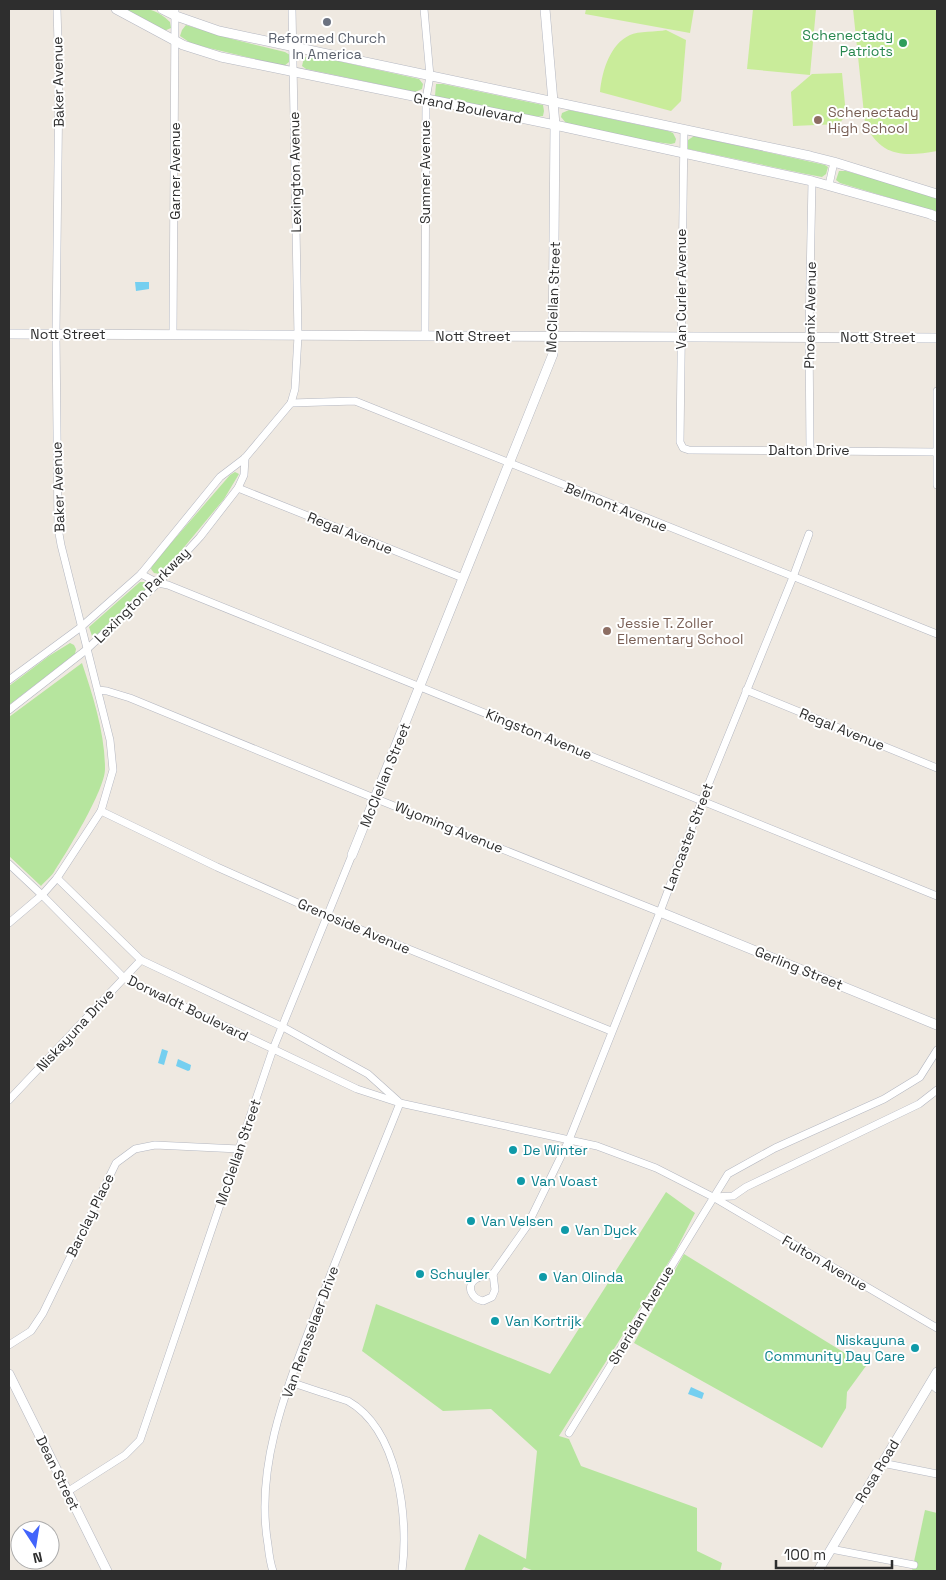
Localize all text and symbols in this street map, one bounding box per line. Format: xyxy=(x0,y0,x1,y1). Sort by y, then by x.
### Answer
marker: Reformed Church In America xyxy=(321,16,333,28)
place label: Schenectady Patriots xyxy=(802,26,893,60)
place label: Reformed Church In America xyxy=(268,29,386,63)
street label: Baker Avenue xyxy=(48,36,68,128)
marker: Schenectady Patriots xyxy=(897,37,909,49)
street label: Grand Boulevard xyxy=(412,89,524,127)
place label: Schenectady High School xyxy=(828,103,919,137)
street label: Lexington Avenue xyxy=(285,111,305,233)
marker: Schenectady High School xyxy=(812,114,824,126)
street label: Sumner Avenue xyxy=(416,120,434,224)
street label: Garner Avenue xyxy=(166,122,184,220)
street label: Van Curler Avenue xyxy=(672,228,690,350)
street label: McClellan Street xyxy=(542,241,564,353)
street label: Phoenix Avenue xyxy=(800,261,820,369)
street label: Nott Street xyxy=(30,325,106,343)
street label: Nott Street xyxy=(435,327,511,345)
street label: Nott Street xyxy=(840,328,916,346)
street label: Baker Avenue xyxy=(47,441,69,533)
street label: Dalton Drive xyxy=(768,441,850,459)
street label: Belmont Avenue xyxy=(562,478,670,536)
street label: Regal Avenue xyxy=(305,508,395,558)
street label: Lexington Parkway xyxy=(90,543,194,647)
place label: Jessie T. Zoller Elementary School xyxy=(617,614,743,648)
marker: Jessie T. Zoller Elementary School xyxy=(601,625,613,637)
street label: Kingston Avenue xyxy=(483,704,595,764)
street label: Regal Avenue xyxy=(797,704,887,754)
street label: McClellan Street xyxy=(356,720,414,830)
street label: Lancaster Street xyxy=(659,781,717,893)
street label: Wyoming Avenue xyxy=(392,797,506,857)
street label: Grenoside Avenue xyxy=(295,894,413,958)
street label: Gerling Street xyxy=(752,942,846,994)
street label: Dorwaldt Boulevard xyxy=(125,971,251,1045)
street label: Niskayuna Drive xyxy=(32,985,118,1075)
street label: McClellan Street xyxy=(211,1097,265,1207)
place label: De Winter xyxy=(523,1141,588,1159)
marker: De Winter xyxy=(507,1144,519,1156)
street label: Barclay Place xyxy=(62,1170,118,1260)
place label: Van Voast xyxy=(531,1172,598,1190)
marker: Van Voast xyxy=(515,1175,527,1187)
place label: Van Velsen xyxy=(481,1212,553,1230)
marker: Van Velsen xyxy=(465,1215,477,1227)
place label: Van Dyck xyxy=(575,1221,638,1239)
marker: Van Dyck xyxy=(559,1224,571,1236)
street label: Fulton Avenue xyxy=(779,1231,871,1295)
street label: Sheridan Avenue xyxy=(604,1262,678,1368)
street label: Van Rensselaer Drive xyxy=(278,1264,342,1400)
place label: Schuyler xyxy=(430,1265,490,1283)
marker: Schuyler xyxy=(414,1268,426,1280)
place label: Van Olinda xyxy=(553,1268,623,1286)
marker: Van Olinda xyxy=(537,1271,549,1283)
place label: Van Kortrijk xyxy=(505,1312,582,1330)
marker: Van Kortrijk xyxy=(489,1315,501,1327)
place label: Niskayuna Community Day Care xyxy=(765,1331,905,1365)
marker: Niskayuna Community Day Care xyxy=(909,1342,921,1354)
street label: Dean Street xyxy=(32,1433,84,1513)
street label: Rosa Road xyxy=(851,1436,903,1506)
north arrow xyxy=(10,1520,60,1570)
scale bar xyxy=(776,1538,892,1570)
text: 100 m xyxy=(784,1545,826,1564)
text: N xyxy=(31,1548,44,1567)

